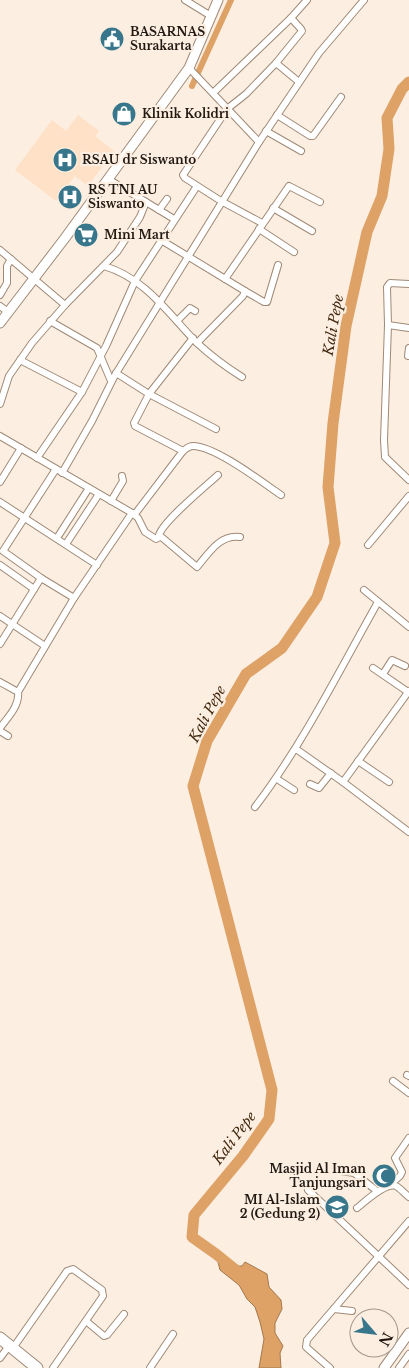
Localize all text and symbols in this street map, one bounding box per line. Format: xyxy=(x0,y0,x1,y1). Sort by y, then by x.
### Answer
place label: BASARNAS Surakarta xyxy=(130,24,205,53)
public building icon: BASARNAS Surakarta xyxy=(99,26,125,52)
shop icon: Klinik Kolidri xyxy=(111,101,137,127)
place label: Klinik Kolidri xyxy=(142,106,230,121)
hospital icon: RSAU dr Siswanto xyxy=(52,147,78,173)
place label: RSAU dr Siswanto xyxy=(82,152,196,167)
place label: RS TNI AU Siswanto xyxy=(88,182,158,211)
hospital icon: RS TNI AU Siswanto xyxy=(57,184,83,210)
supermarket icon: Mini Mart xyxy=(73,222,99,248)
place label: Mini Mart xyxy=(104,227,170,242)
water label: Kali Pepe xyxy=(319,292,347,358)
water label: Kali Pepe xyxy=(184,682,230,746)
water label: Kali Pepe xyxy=(208,1107,260,1169)
place label: Masjid Al Iman Tanjungsari xyxy=(269,1161,367,1190)
mosque icon: Masjid Al Iman Tanjungsari xyxy=(371,1163,397,1189)
place label: MI Al-Islam 2 (Gedung 2) xyxy=(240,1192,321,1221)
school or university icon: MI Al-Islam 2 (Gedung 2) xyxy=(324,1194,350,1220)
north arrow xyxy=(349,1308,399,1358)
text: N xyxy=(374,1329,397,1349)

